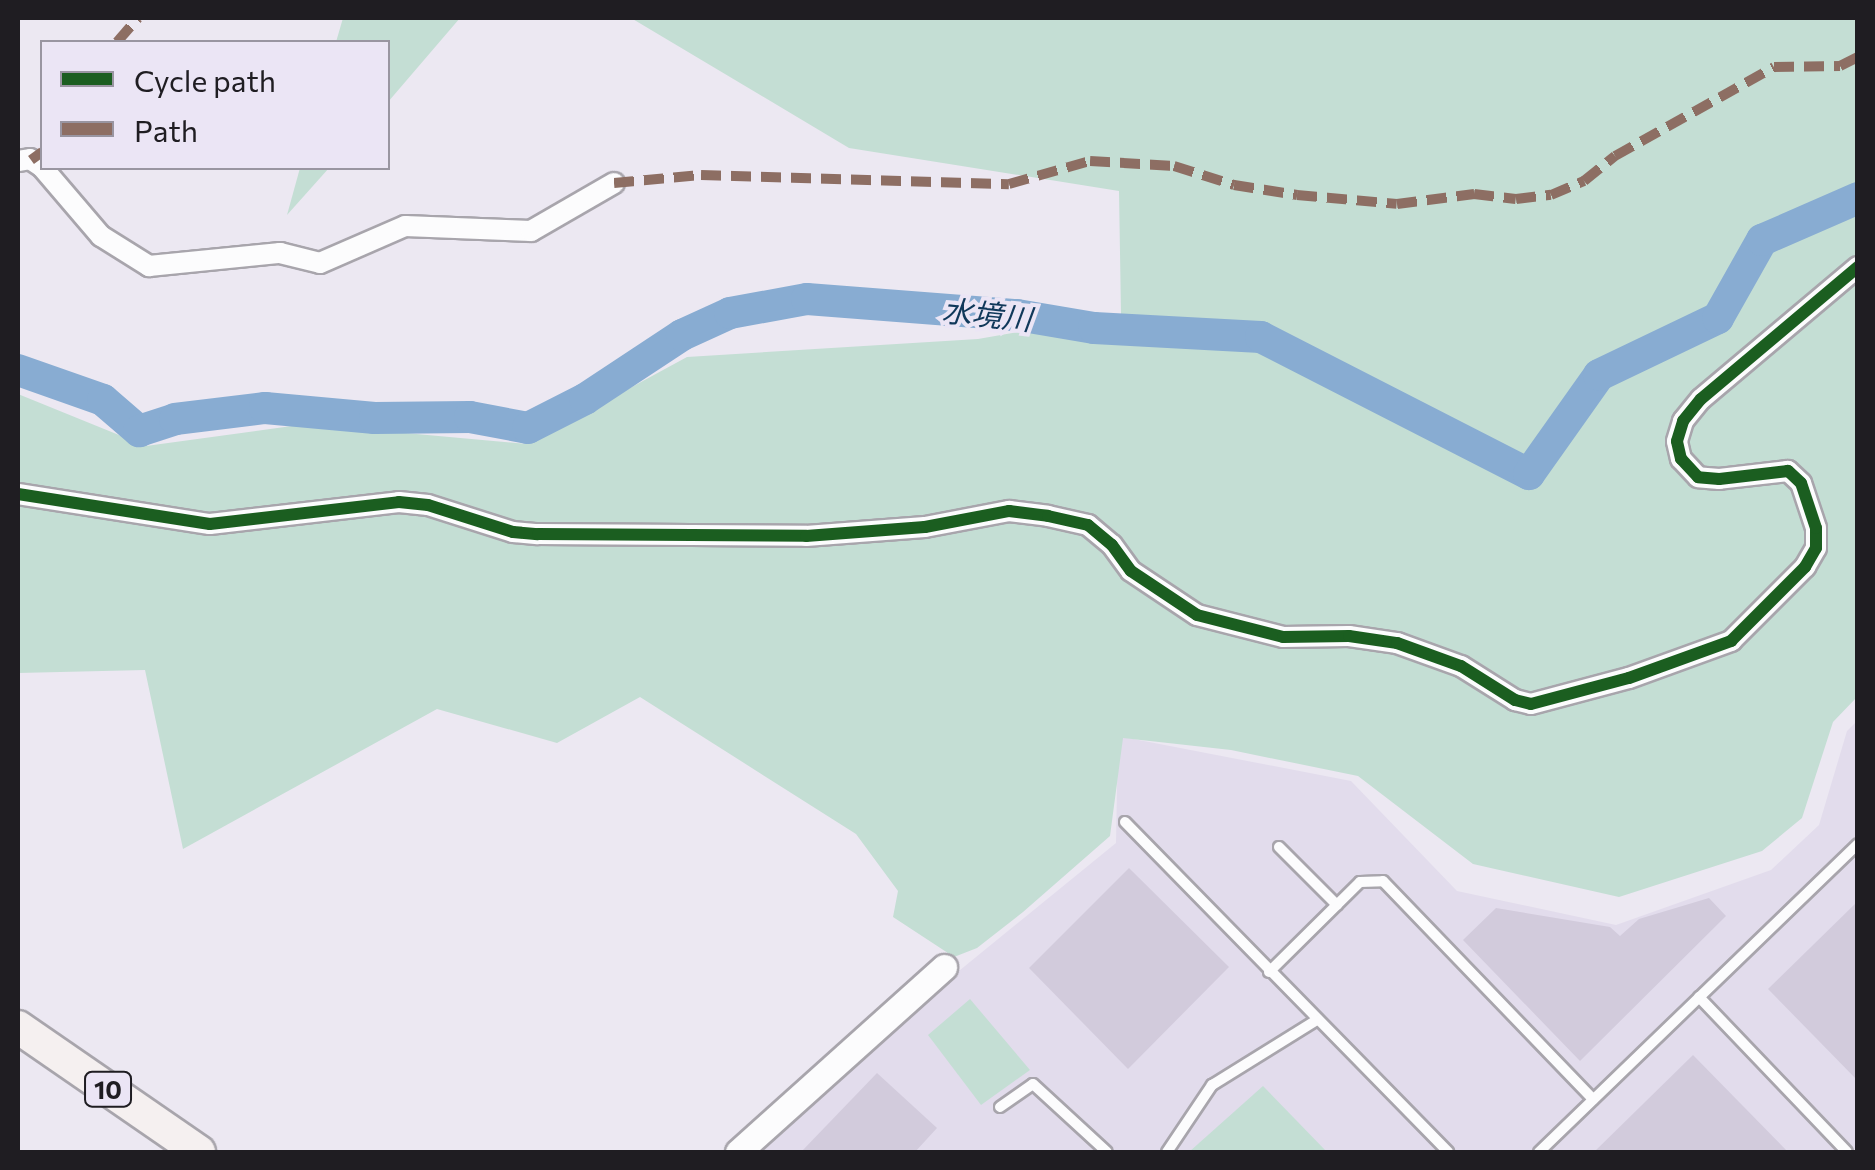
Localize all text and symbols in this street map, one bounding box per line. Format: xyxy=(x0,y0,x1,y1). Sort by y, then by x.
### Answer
legend xyxy=(40,40,390,170)
text: Cycle path xyxy=(134,61,276,98)
text: Path xyxy=(134,111,198,148)
water label: 水境川 xyxy=(940,291,1034,337)
road number: 10 xyxy=(83,1069,133,1109)

